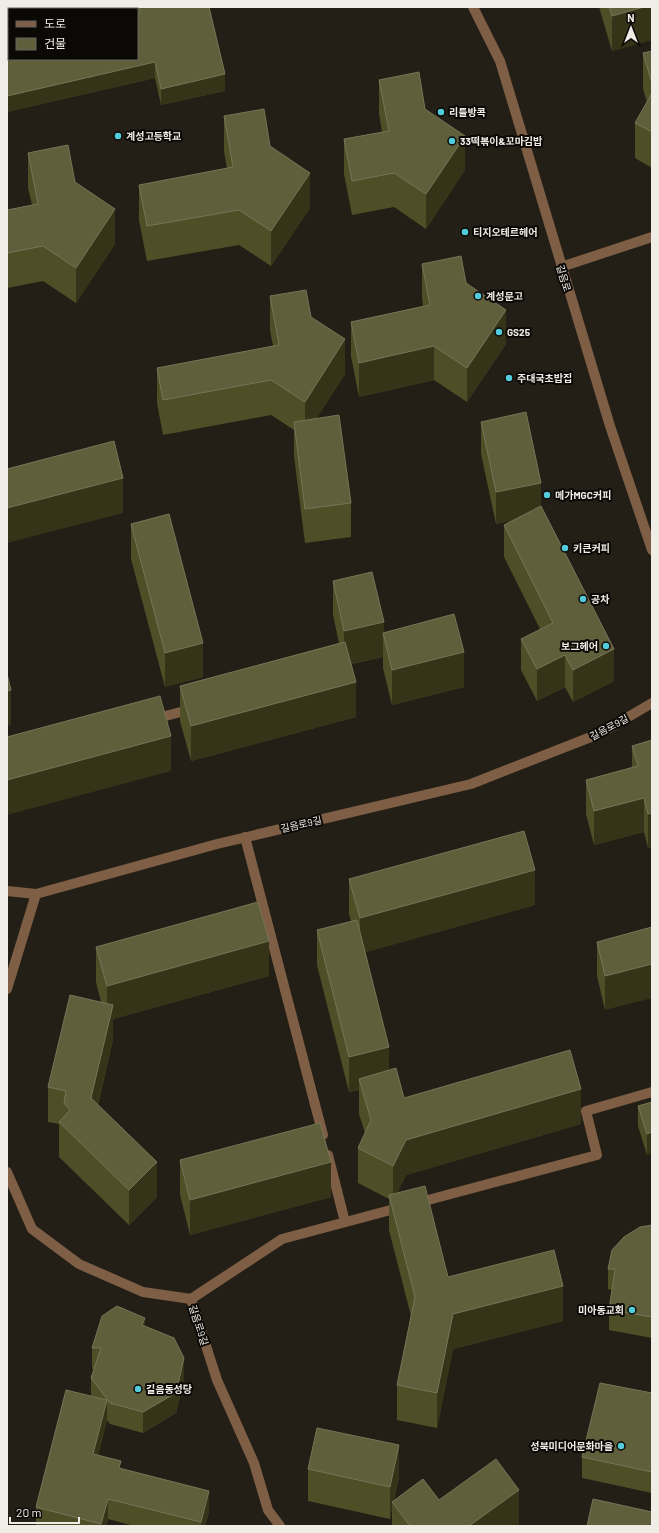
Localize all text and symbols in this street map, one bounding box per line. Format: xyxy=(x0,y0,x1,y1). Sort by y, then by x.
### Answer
legend xyxy=(8,8,138,60)
north arrow xyxy=(611,8,651,48)
text: N xyxy=(627,11,635,24)
text: 도로 xyxy=(44,16,66,30)
text: 건물 xyxy=(44,36,66,50)
place label: 리틀방콕 xyxy=(449,106,486,118)
marker: 리틀방콕 xyxy=(436,107,446,117)
place label: 계성고등학교 xyxy=(126,130,181,142)
marker: 계성고등학교 xyxy=(113,131,123,141)
place label: 33떡볶이&꼬마김밥 xyxy=(460,135,543,147)
marker: 33떡볶이&꼬마김밥 xyxy=(447,136,457,146)
place label: 티지오테르헤어 xyxy=(473,226,537,238)
marker: 티지오테르헤어 xyxy=(460,227,470,237)
street label: 길음로 xyxy=(554,263,574,293)
place label: 계성문고 xyxy=(486,290,524,302)
marker: 계성문고 xyxy=(473,291,483,301)
place label: GS25 xyxy=(507,326,531,338)
marker: GS25 xyxy=(494,327,504,337)
place label: 주대국초밥집 xyxy=(517,372,572,384)
marker: 주대국초밥집 xyxy=(504,373,514,383)
place label: 메가MGC커피 xyxy=(555,489,611,501)
marker: 메가MGC커피 xyxy=(542,490,552,500)
place label: 키큰커피 xyxy=(573,542,610,554)
marker: 키큰커피 xyxy=(560,543,570,553)
place label: 공차 xyxy=(591,593,610,605)
marker: 공차 xyxy=(578,594,588,604)
place label: 보그헤어 xyxy=(561,640,598,652)
marker: 보그헤어 xyxy=(601,641,611,651)
street label: 길음로9길 xyxy=(588,712,630,742)
street label: 길음로9길 xyxy=(279,813,323,835)
street label: 길음로9길 xyxy=(187,1303,211,1347)
place label: 미아동교회 xyxy=(578,1304,624,1316)
marker: 미아동교회 xyxy=(627,1305,637,1315)
place label: 길음동성당 xyxy=(146,1383,192,1395)
marker: 길음동성당 xyxy=(133,1384,143,1394)
place label: 성북미디어문화마을 xyxy=(530,1440,613,1452)
marker: 성북미디어문화마을 xyxy=(616,1441,626,1451)
scale bar xyxy=(10,1499,79,1525)
text: 20 m xyxy=(16,1505,42,1519)

